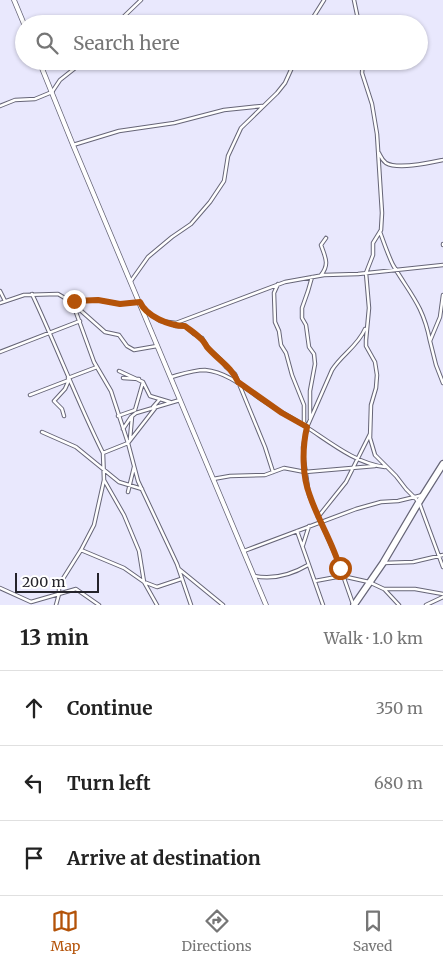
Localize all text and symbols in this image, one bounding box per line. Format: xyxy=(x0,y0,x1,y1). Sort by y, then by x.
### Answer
search box xyxy=(15,15,428,70)
icon: search xyxy=(33,29,61,57)
text: Search here xyxy=(73,31,180,55)
route end xyxy=(63,290,86,313)
route start xyxy=(329,557,352,580)
scale bar xyxy=(15,570,99,593)
text: 200 m xyxy=(22,573,65,591)
text: 13 min xyxy=(20,624,89,651)
text: Walk · 1.0 km xyxy=(324,628,423,648)
icon: ahead xyxy=(20,694,48,722)
text: Continue xyxy=(67,696,153,720)
text: 350 m xyxy=(376,698,423,718)
icon: left xyxy=(20,769,48,797)
text: Turn left xyxy=(67,771,151,795)
text: 680 m xyxy=(374,773,423,793)
icon: arrive xyxy=(20,844,48,872)
text: Arrive at destination xyxy=(67,846,261,870)
tab: Map xyxy=(51,907,80,955)
tab: Directions xyxy=(182,907,252,955)
tab: Saved xyxy=(353,907,392,955)

